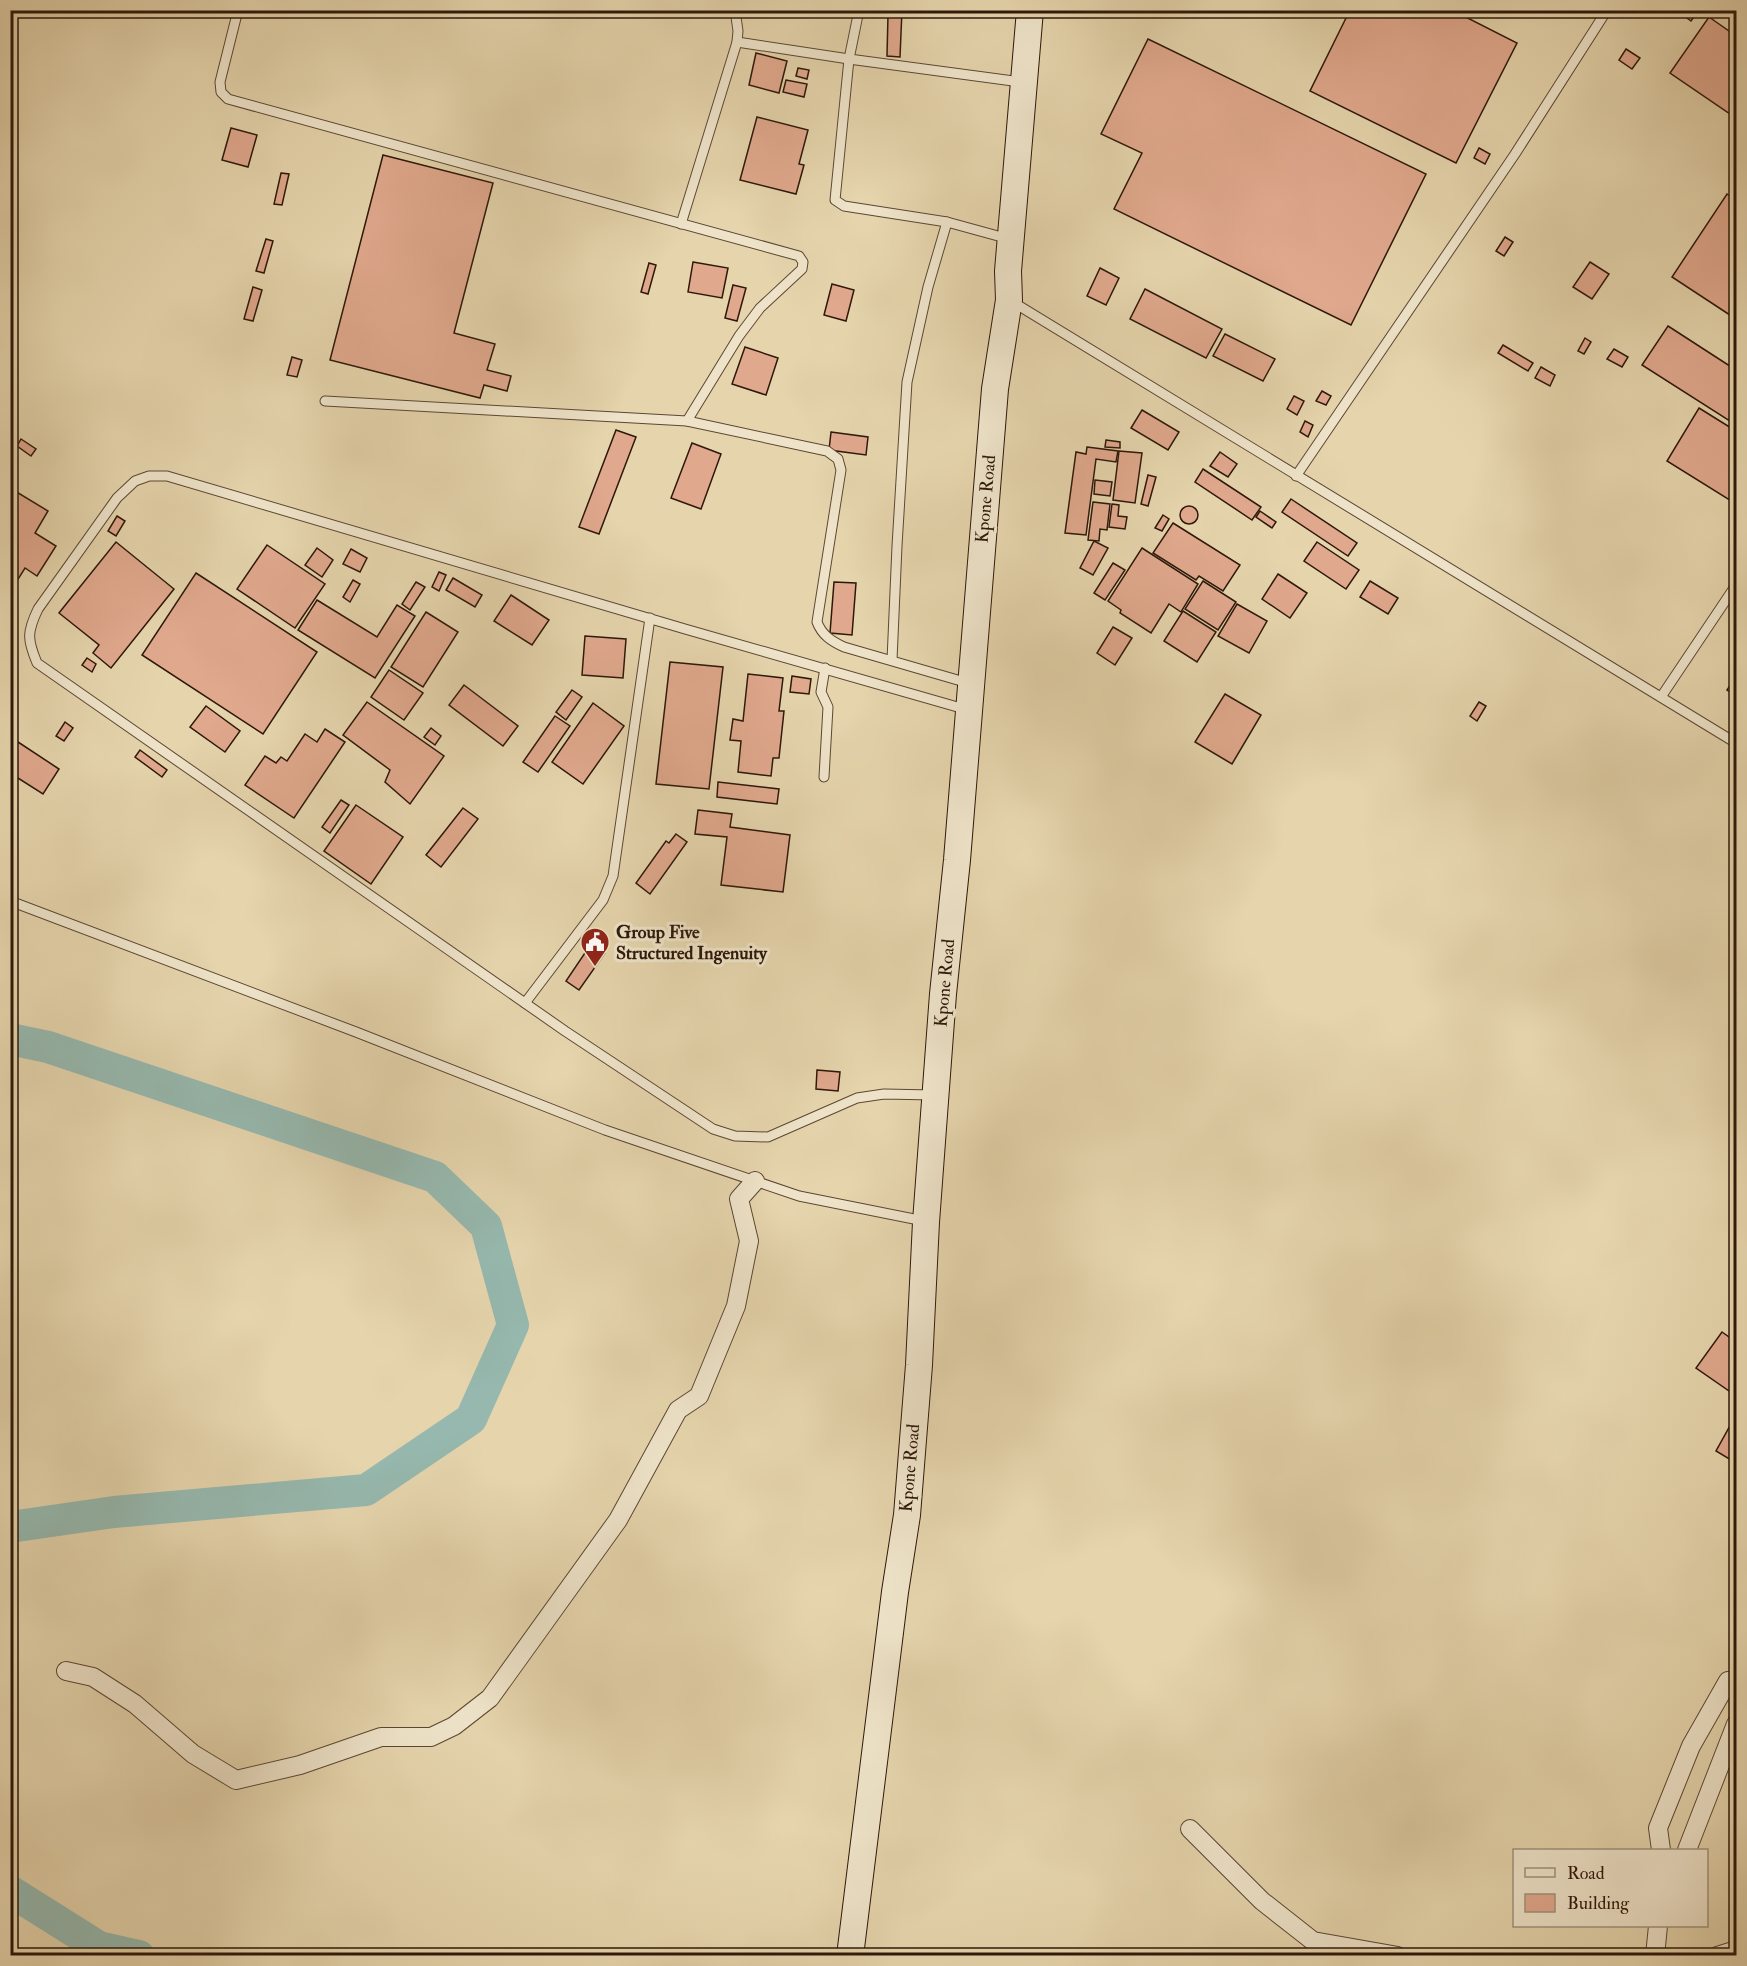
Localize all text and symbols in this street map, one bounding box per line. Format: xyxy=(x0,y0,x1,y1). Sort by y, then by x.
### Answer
street label: Kpone Road xyxy=(971,454,1001,544)
place label: Group Five Structured Ingenuity xyxy=(616,921,768,965)
public building icon: Group Five Structured Ingenuity xyxy=(579,926,611,968)
street label: Kpone Road xyxy=(930,938,960,1028)
street label: Kpone Road xyxy=(895,1423,925,1513)
legend xyxy=(1513,1849,1708,1927)
text: Road xyxy=(1567,1862,1605,1885)
text: Building xyxy=(1567,1892,1630,1915)

